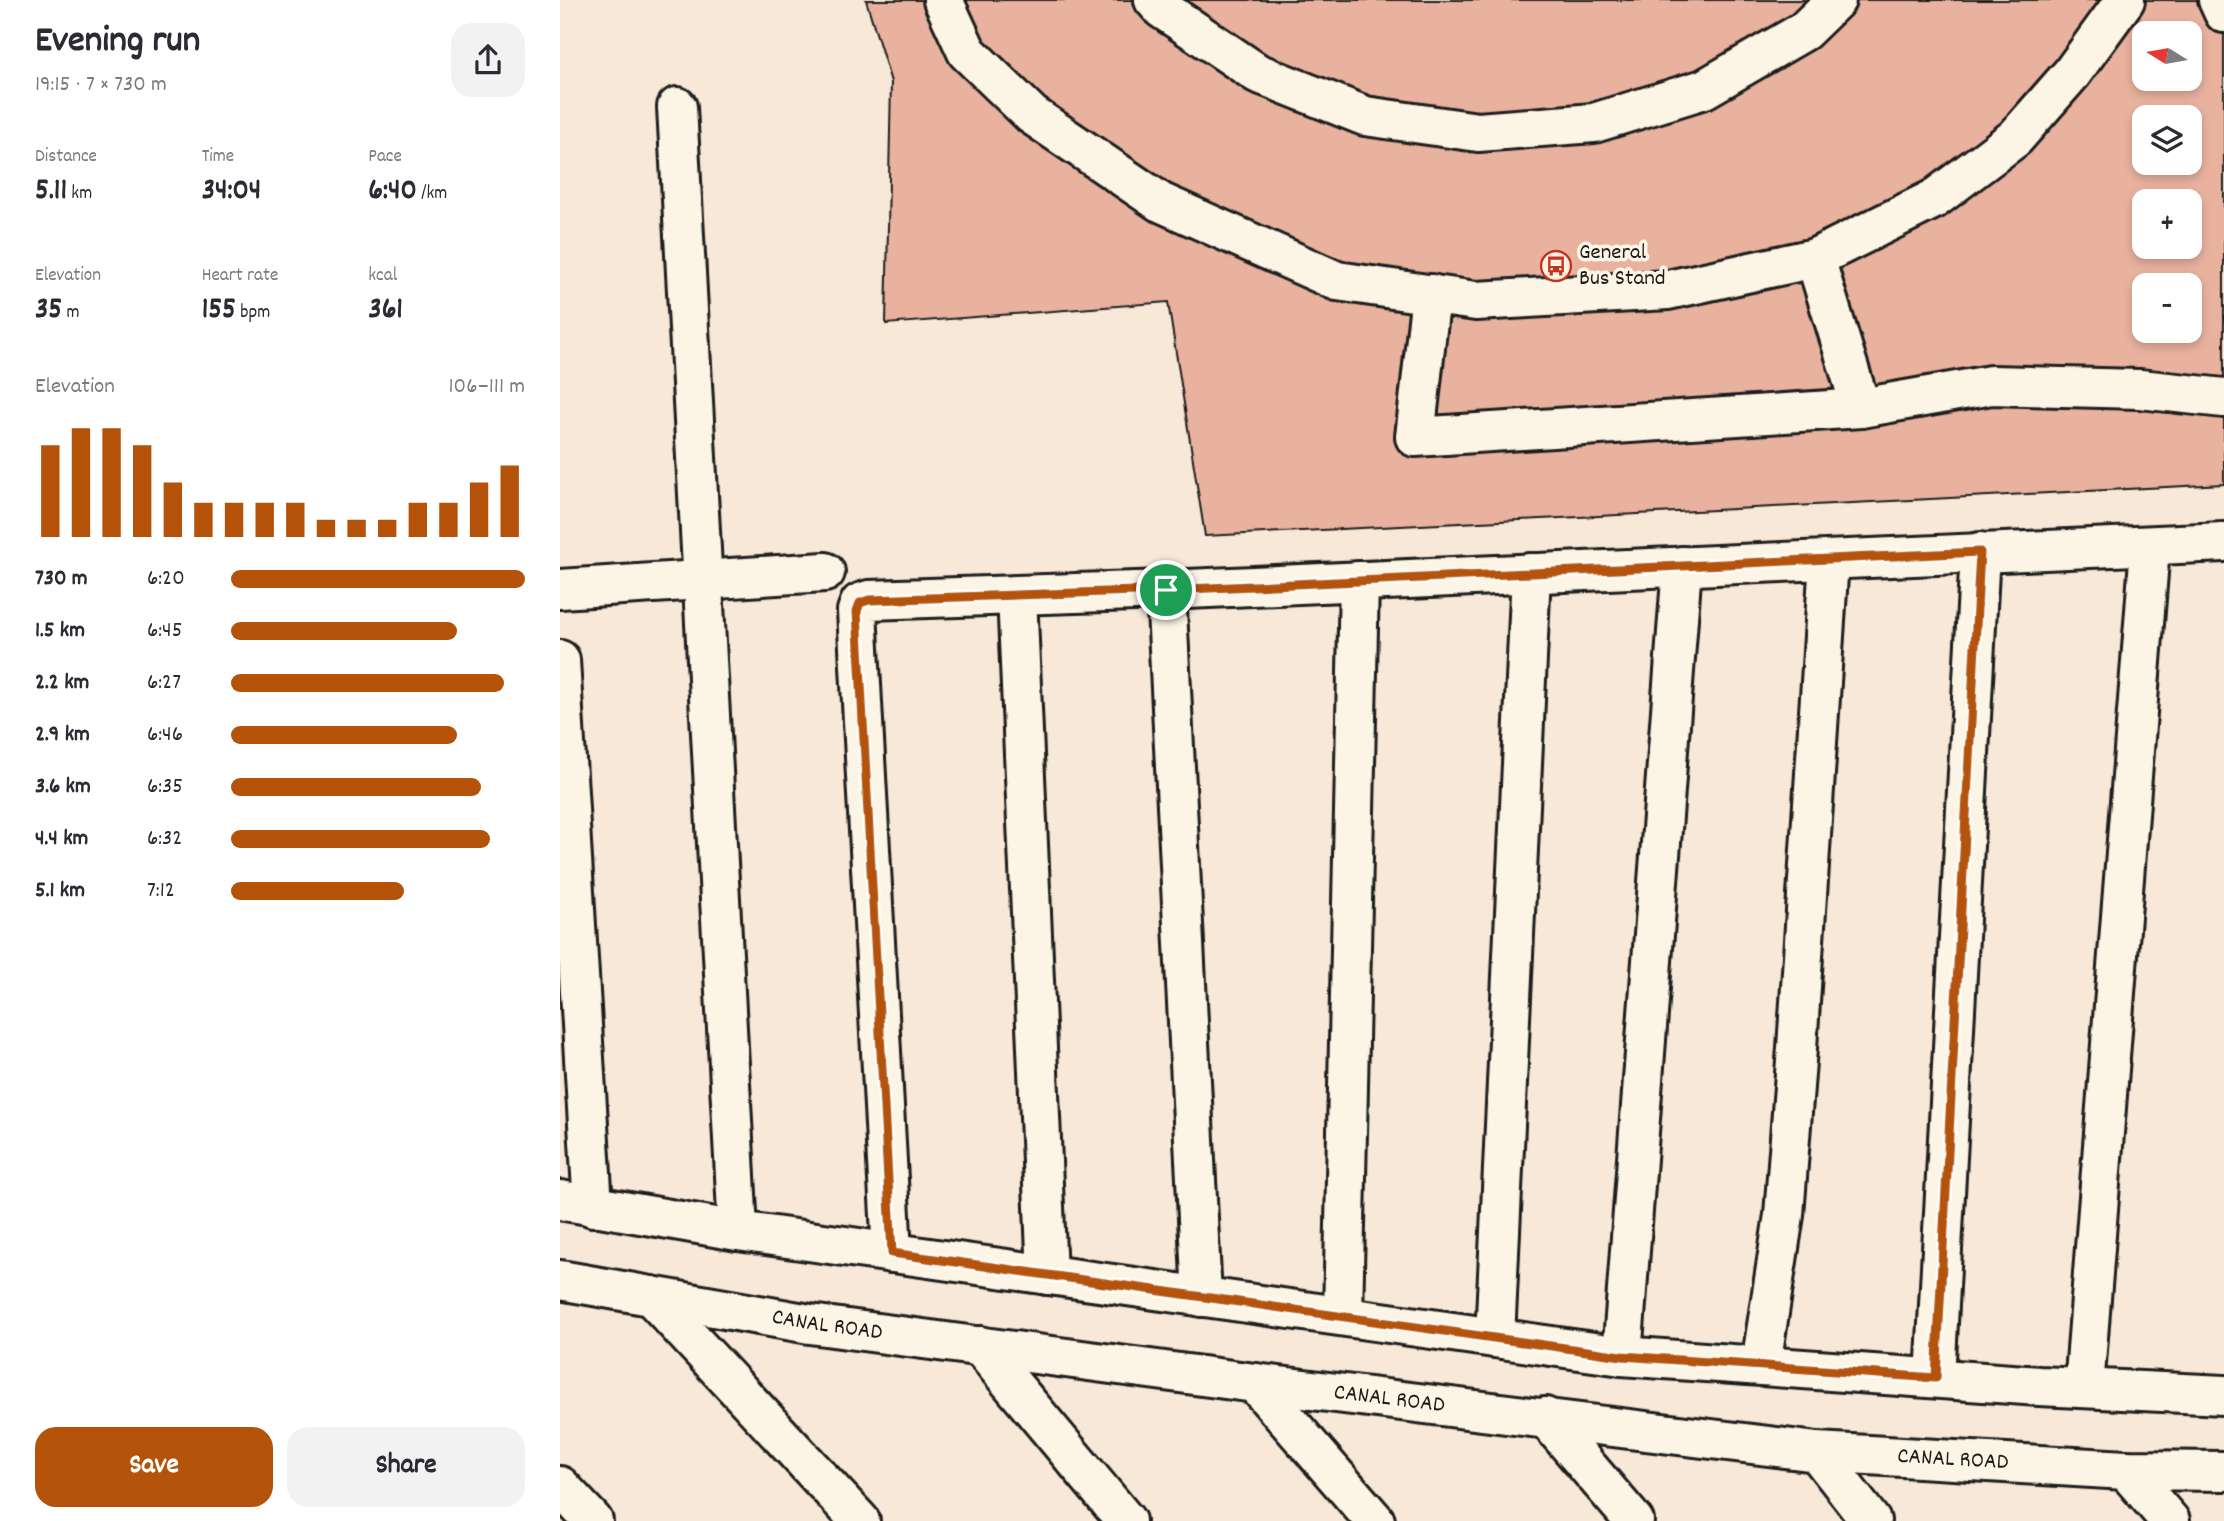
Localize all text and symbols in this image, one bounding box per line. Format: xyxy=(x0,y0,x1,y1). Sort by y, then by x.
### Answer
text: Evening run xyxy=(35,15,200,70)
north arrow xyxy=(2132,21,2202,91)
map controls xyxy=(2132,21,2202,343)
button: share xyxy=(451,23,525,97)
text: 19:15 · 7 × 730 m xyxy=(35,69,167,102)
button: layers xyxy=(2132,105,2202,175)
text: Distance xyxy=(35,144,97,171)
text: Time xyxy=(202,144,234,171)
text: Pace xyxy=(368,144,402,171)
text: 5.11 xyxy=(35,171,67,214)
text: 34:04 xyxy=(202,171,261,214)
text: 6:40 xyxy=(368,171,417,214)
text: km xyxy=(67,181,92,208)
text: /km xyxy=(417,181,447,208)
button: + xyxy=(2132,189,2202,259)
place label: General Bus Stand xyxy=(1579,237,1666,296)
bus stop icon: General Bus Stand xyxy=(1539,249,1573,283)
text: Elevation xyxy=(35,263,101,290)
text: Heart rate xyxy=(202,263,278,290)
text: kcal xyxy=(368,263,397,290)
button: − xyxy=(2132,273,2202,343)
text: 35 xyxy=(35,290,62,333)
text: 155 xyxy=(202,290,236,333)
text: 361 xyxy=(368,290,403,333)
text: m xyxy=(62,300,80,327)
text: bpm xyxy=(236,300,270,327)
text: Elevation xyxy=(35,371,115,404)
text: 106–111 m xyxy=(449,371,525,404)
pin xyxy=(1136,560,1196,620)
text: 730 m xyxy=(35,563,88,596)
text: 6:20 xyxy=(147,563,185,596)
icon: arrive xyxy=(1147,571,1185,609)
text: 1.5 km xyxy=(35,615,85,648)
text: 6:45 xyxy=(147,615,182,648)
text: 2.2 km xyxy=(35,667,89,700)
text: 6:27 xyxy=(147,667,181,700)
text: 2.9 km xyxy=(35,719,90,752)
text: 6:46 xyxy=(147,719,183,752)
text: 3.6 km xyxy=(35,771,91,804)
text: 6:35 xyxy=(147,771,183,804)
text: 4.4 km xyxy=(35,823,88,856)
text: 6:32 xyxy=(147,823,182,856)
text: 5.1 km xyxy=(35,875,85,908)
text: 7:12 xyxy=(147,875,175,908)
street label: CANAL ROAD xyxy=(769,1301,885,1350)
street label: CANAL ROAD xyxy=(1332,1376,1447,1423)
button: Save xyxy=(35,1427,273,1507)
button: Share xyxy=(287,1427,525,1507)
street label: CANAL ROAD xyxy=(1896,1440,2010,1480)

